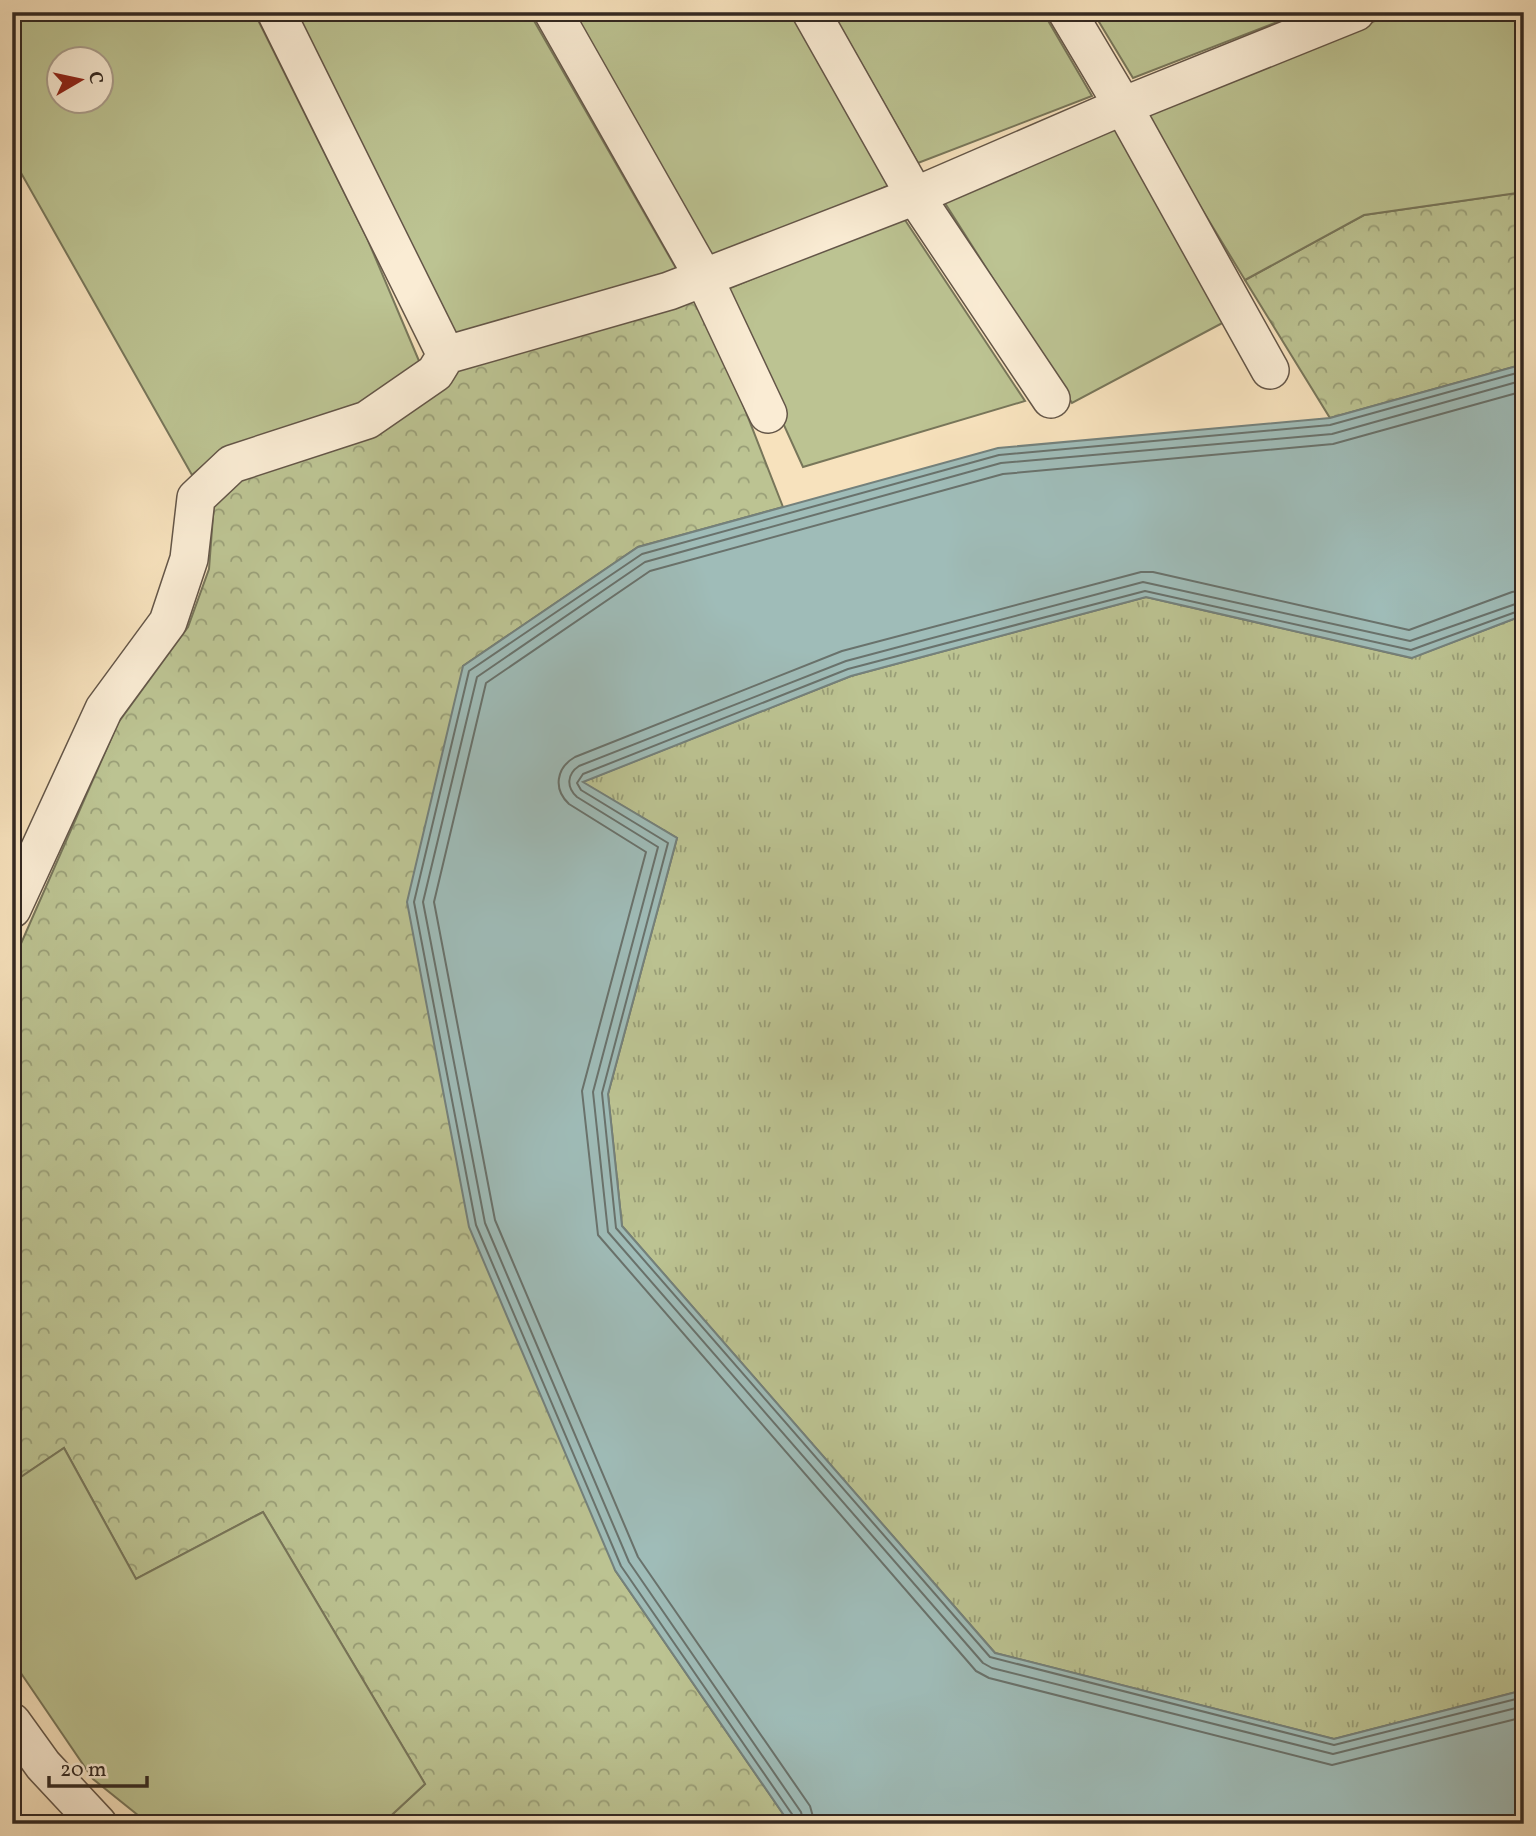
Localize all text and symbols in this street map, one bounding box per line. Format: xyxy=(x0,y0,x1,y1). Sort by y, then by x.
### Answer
north arrow xyxy=(46,46,116,116)
text: С xyxy=(81,70,109,86)
scale bar xyxy=(49,1745,147,1789)
text: 20 m xyxy=(60,1756,106,1785)

